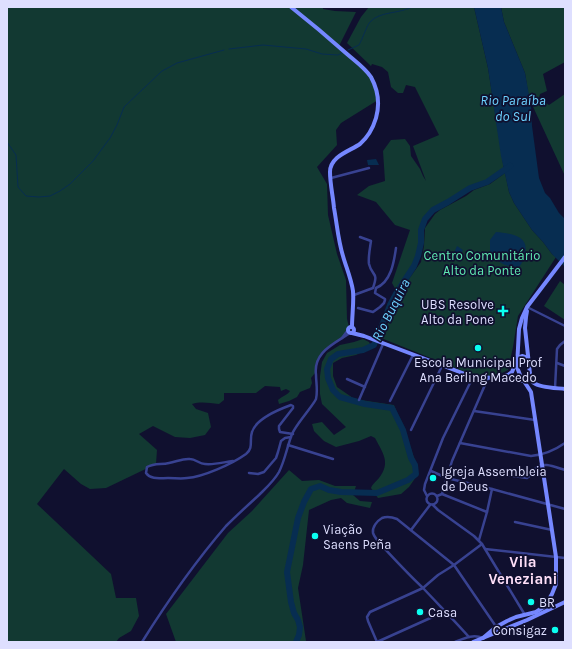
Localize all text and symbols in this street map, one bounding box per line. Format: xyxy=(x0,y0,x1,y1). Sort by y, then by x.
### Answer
water label: Rio Paraíba do Sul xyxy=(480,92,546,125)
park label: Centro Comunitário Alto da Ponte xyxy=(424,248,540,278)
water label: Rio Buquira xyxy=(368,276,414,344)
place label: UBS Resolve Alto da Pone xyxy=(421,297,494,327)
marker: UBS Resolve Alto da Pone xyxy=(497,305,509,317)
marker: Escola Municipal Prof Ana Berling Macedo xyxy=(473,343,483,353)
place label: Escola Municipal Prof Ana Berling Macedo xyxy=(414,355,543,385)
place label: Igreja Assembleia de Deus xyxy=(441,464,547,494)
marker: Igreja Assembleia de Deus xyxy=(428,473,438,483)
place label: Viação Saens Peña xyxy=(323,522,391,552)
marker: Viação Saens Peña xyxy=(310,531,320,541)
district label: Vila Veneziani xyxy=(488,553,558,588)
place label: BR xyxy=(539,595,555,610)
marker: BR xyxy=(526,597,536,607)
place label: Casa xyxy=(428,605,457,620)
marker: Casa xyxy=(415,607,425,617)
place label: Consigaz xyxy=(493,623,547,638)
marker: Consigaz xyxy=(550,625,560,635)

